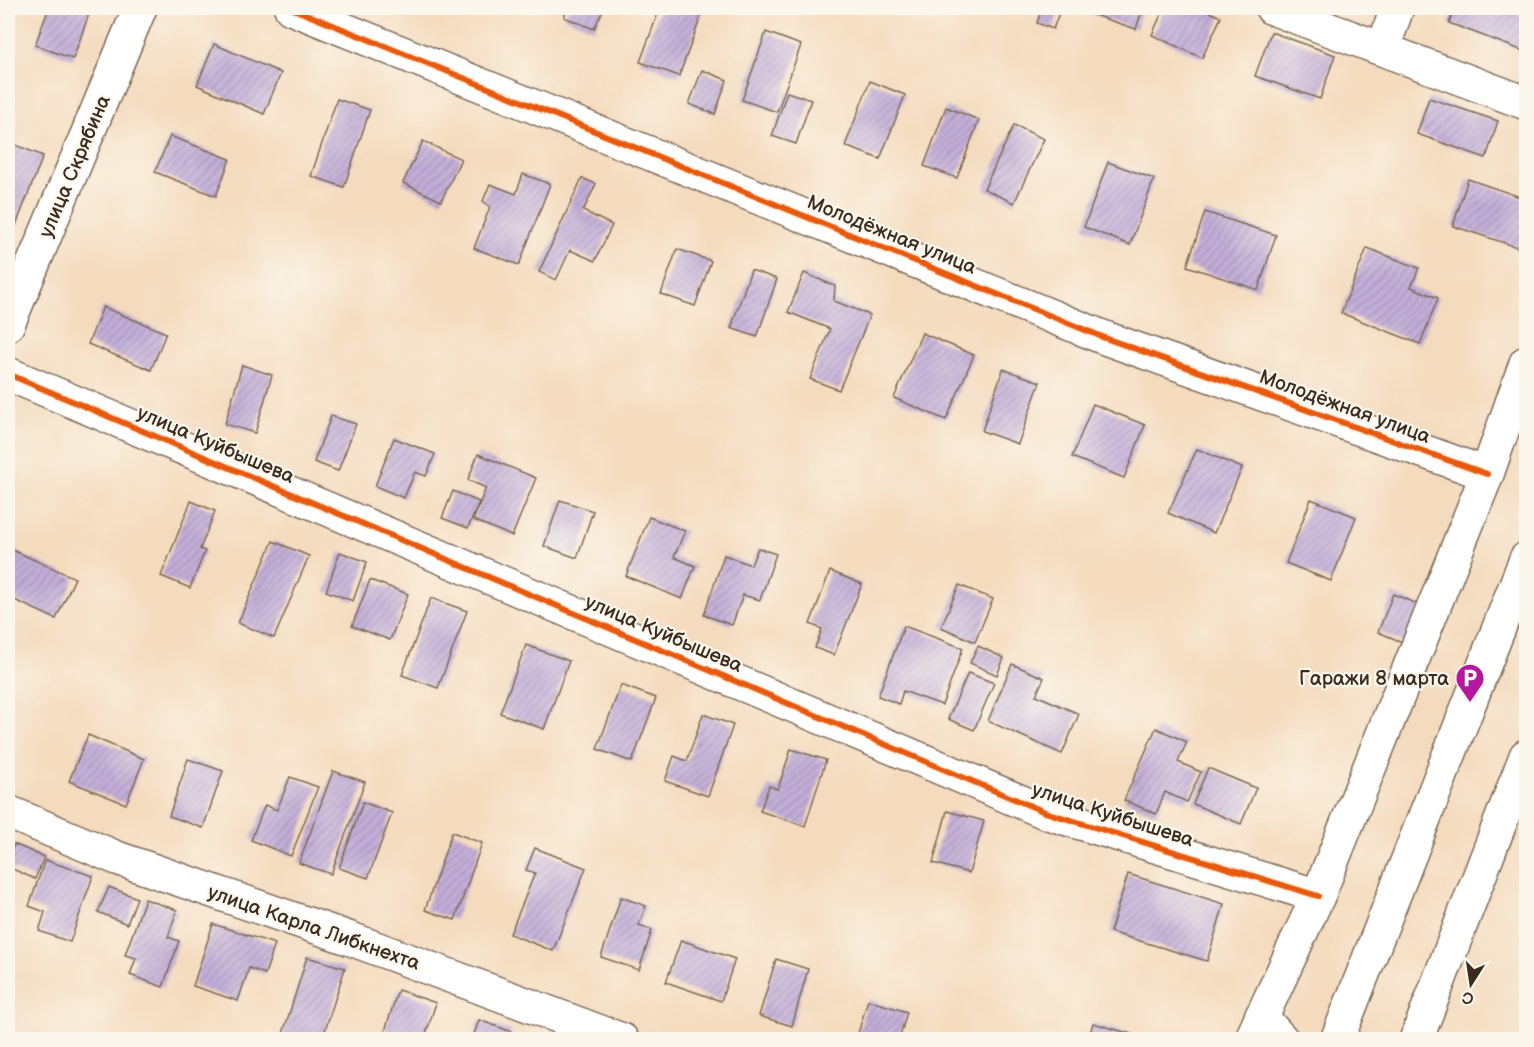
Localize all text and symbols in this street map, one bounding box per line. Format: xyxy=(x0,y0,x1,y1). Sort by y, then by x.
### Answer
street label: улица Скрябина xyxy=(34,91,116,241)
street label: Молодёжная улица xyxy=(804,190,980,280)
street label: Молодёжная улица xyxy=(1256,365,1434,449)
street label: улица Куйбышева xyxy=(133,401,298,489)
street label: улица Куйбышева xyxy=(581,590,746,678)
parking icon: Гаражи 8 марта xyxy=(1454,662,1486,704)
place label: Гаражи 8 марта xyxy=(1299,667,1449,691)
street label: улица Куйбышева xyxy=(1029,778,1197,852)
street label: улица Карла Либкнехта xyxy=(204,880,423,976)
north arrow xyxy=(1441,954,1501,1014)
text: С xyxy=(1461,987,1476,1008)

